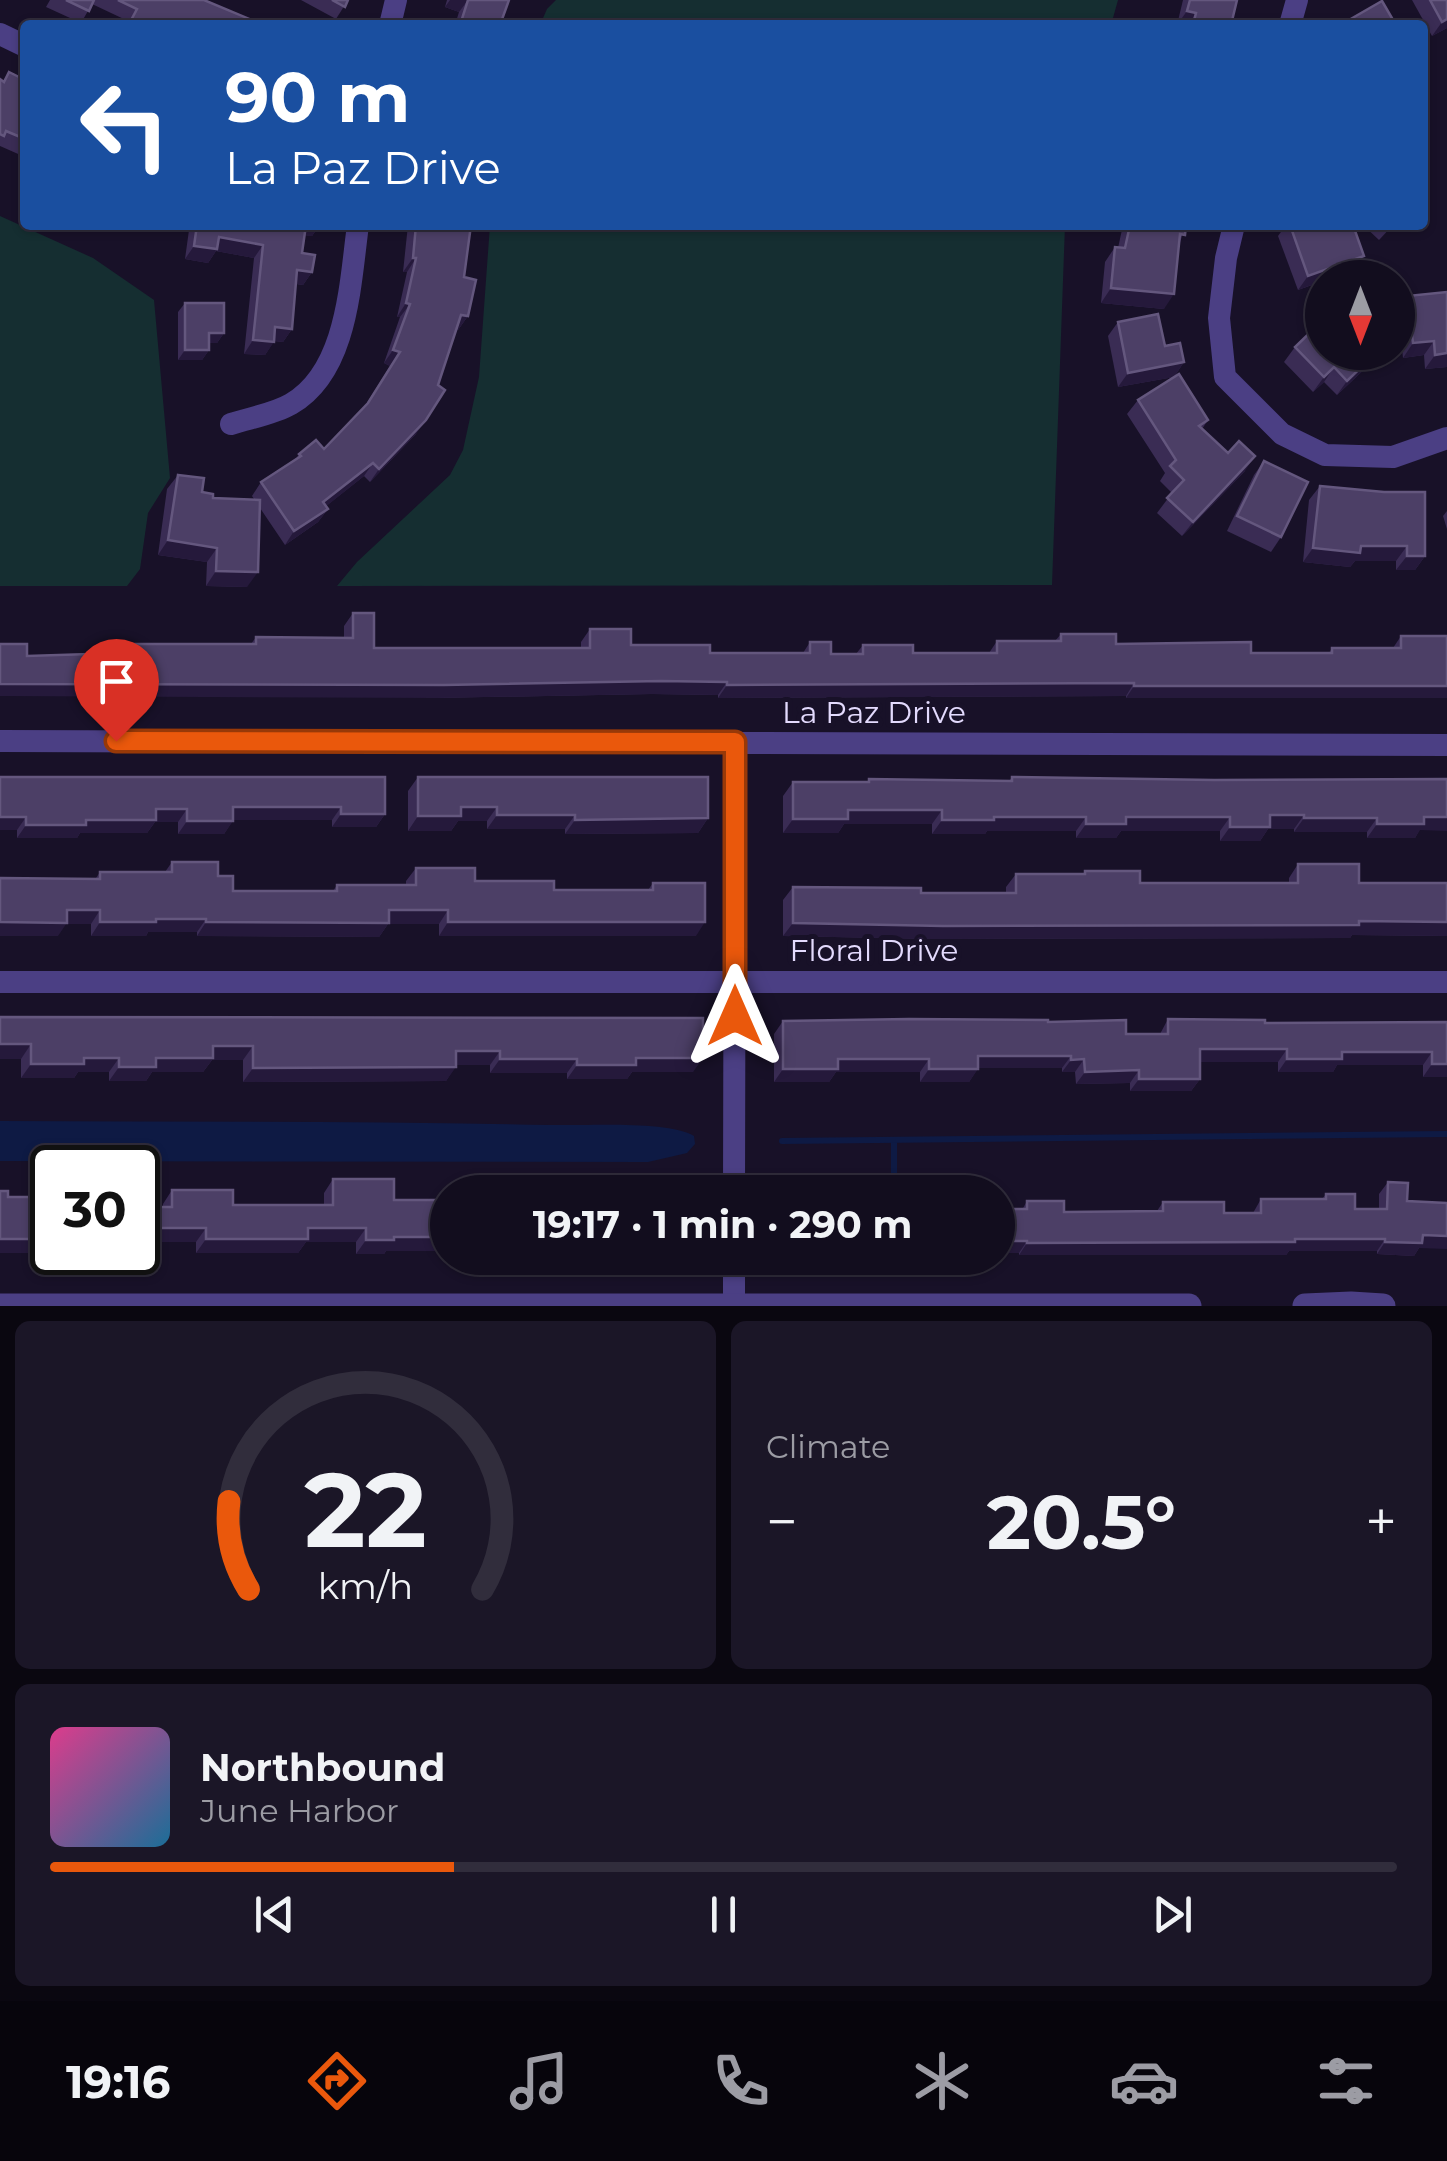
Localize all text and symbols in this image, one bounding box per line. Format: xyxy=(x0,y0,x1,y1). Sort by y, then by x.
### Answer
text: 90 m xyxy=(225,54,410,140)
icon: left xyxy=(60,60,190,190)
text: La Paz Drive xyxy=(225,140,501,195)
north arrow xyxy=(1305,260,1415,370)
map controls xyxy=(1305,260,1415,370)
pin xyxy=(74,639,159,742)
icon: arrive xyxy=(89,654,144,709)
street label: La Paz Drive xyxy=(782,694,966,731)
street label: Floral Drive xyxy=(790,932,958,969)
position arrow xyxy=(683,964,787,1068)
speed limit sign: 30 xyxy=(30,1145,160,1275)
text: 19:17 · 1 min · 290 m xyxy=(533,1201,912,1248)
text: Climate xyxy=(766,1427,890,1466)
text: 22 xyxy=(304,1446,427,1573)
text: 20.5° xyxy=(987,1476,1176,1568)
text: − xyxy=(766,1488,798,1555)
text: + xyxy=(1365,1488,1397,1555)
text: km/h xyxy=(318,1564,413,1608)
text: Northbound xyxy=(200,1744,445,1791)
text: June Harbor xyxy=(200,1791,399,1830)
icon: previous xyxy=(247,1887,302,1942)
icon: pause xyxy=(696,1887,751,1942)
icon: next xyxy=(1145,1887,1200,1942)
icon: directions xyxy=(302,2046,372,2116)
icon: music xyxy=(504,2046,574,2116)
icon: phone xyxy=(706,2046,776,2116)
icon: climate xyxy=(907,2046,977,2116)
icon: car xyxy=(1109,2046,1179,2116)
icon: filters xyxy=(1311,2046,1381,2116)
text: 19:16 xyxy=(66,2054,170,2109)

